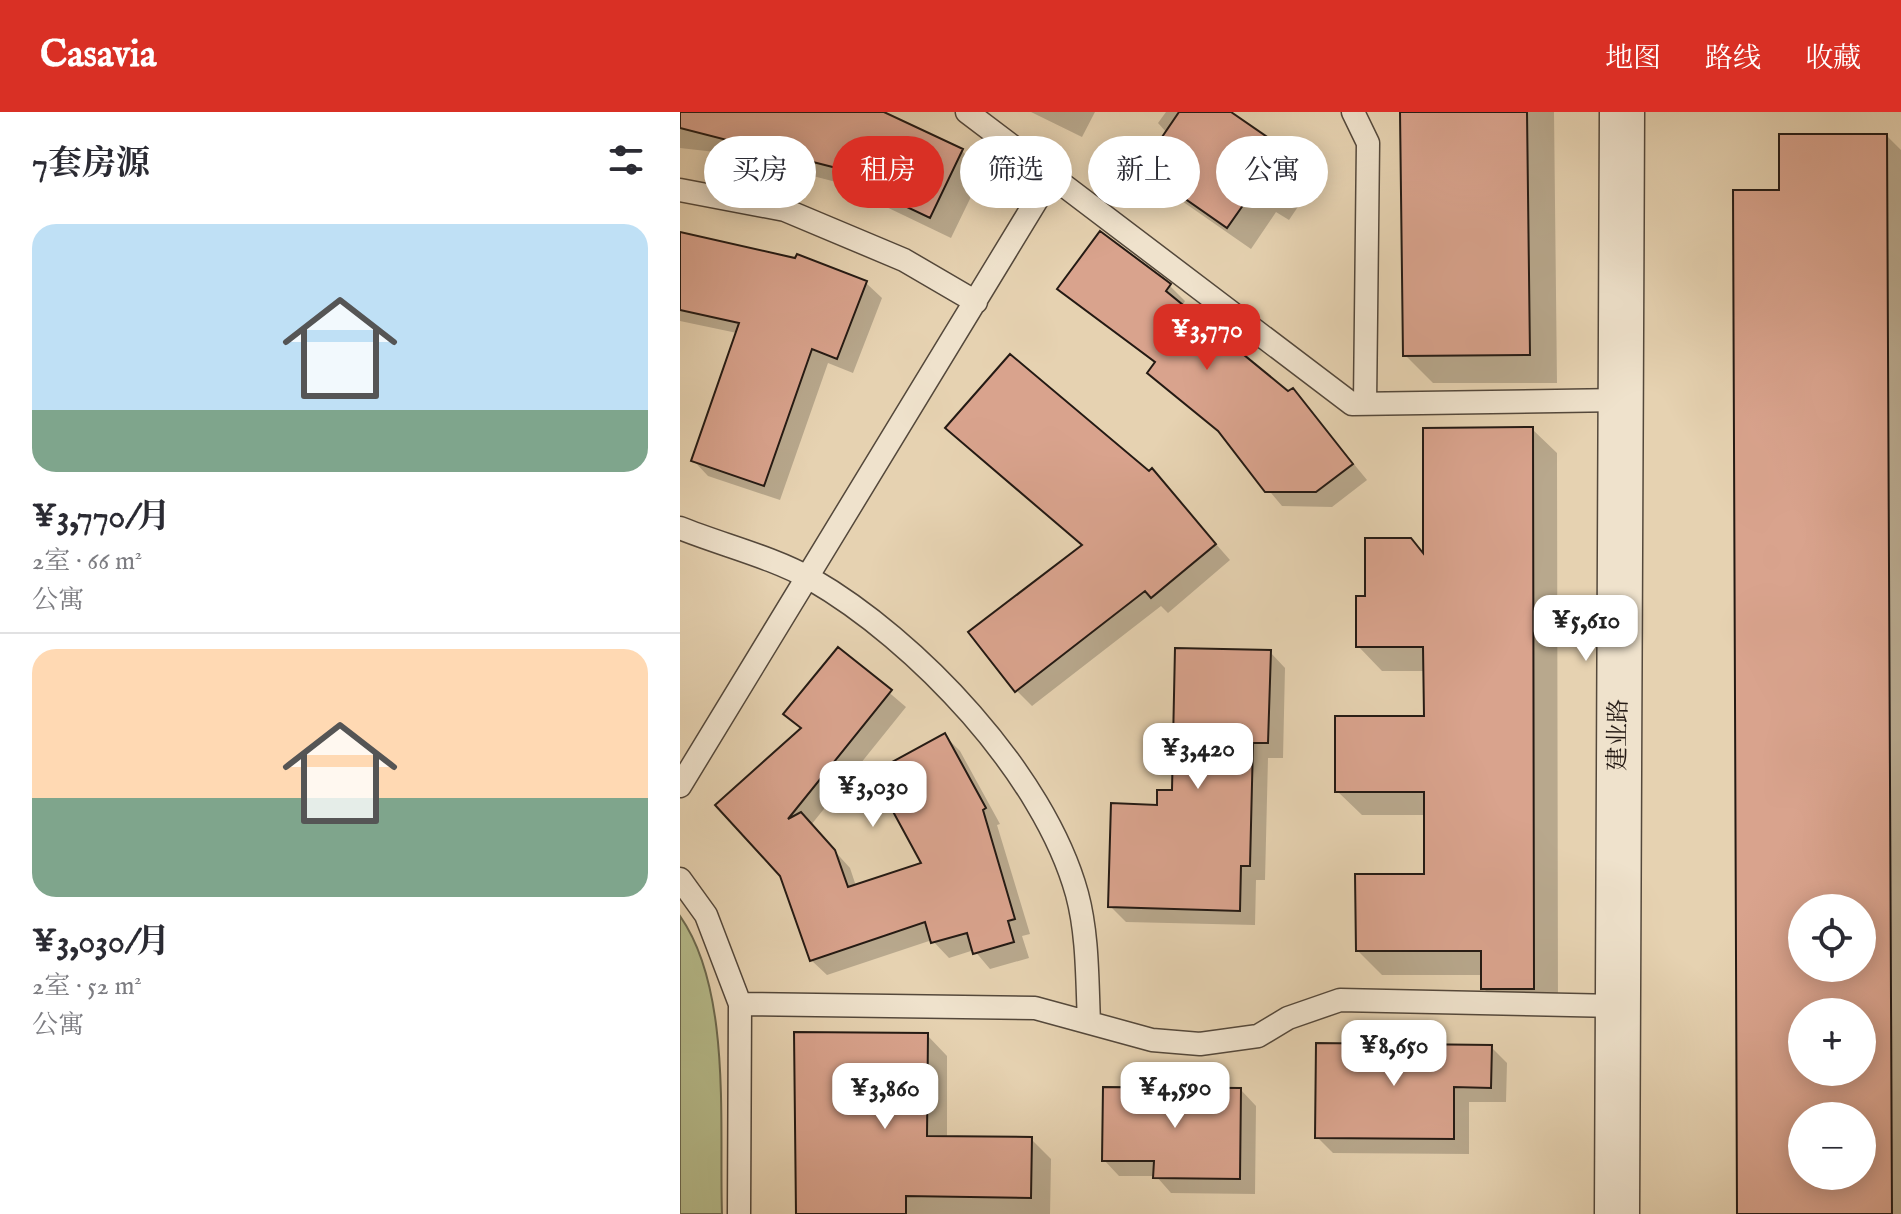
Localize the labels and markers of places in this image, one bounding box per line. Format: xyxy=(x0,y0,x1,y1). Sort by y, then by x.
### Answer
pin: ¥3,770 xyxy=(1142,304,1272,372)
pin: ¥5,610 xyxy=(1521,595,1651,663)
pin: ¥3,420 xyxy=(1133,723,1263,791)
pin: ¥3,030 xyxy=(808,761,938,829)
pin: ¥8,650 xyxy=(1329,1020,1459,1088)
pin: ¥4,590 xyxy=(1110,1062,1240,1130)
pin: ¥3,860 xyxy=(820,1063,950,1131)

